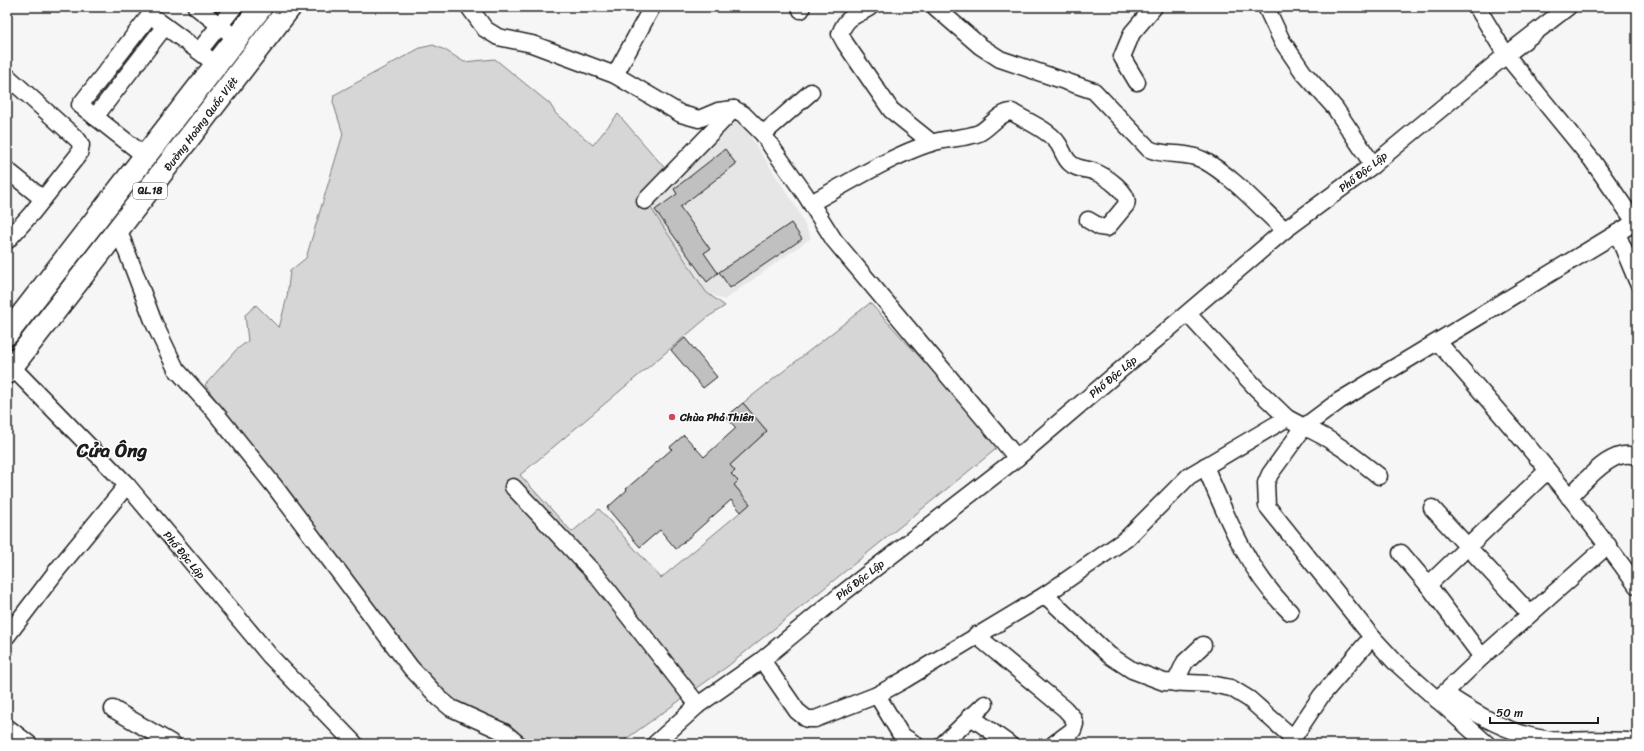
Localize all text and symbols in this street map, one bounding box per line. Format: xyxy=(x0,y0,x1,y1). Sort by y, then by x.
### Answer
street label: Đường Hoàng Quốc Việt xyxy=(159,72,243,175)
street label: Phố Độc Lập xyxy=(1334,147,1392,197)
road number: QL.18 xyxy=(133,183,167,199)
street label: Phố Độc Lập xyxy=(1085,351,1141,403)
place label: Chùa Phả Thiên xyxy=(679,408,754,427)
marker: Chùa Phả Thiên xyxy=(667,412,677,422)
district label: Cửa Ông xyxy=(76,434,148,467)
street label: Phố Độc Lập xyxy=(158,527,210,583)
street label: Phố Độc Lập xyxy=(831,555,889,605)
scale bar xyxy=(1490,699,1598,725)
text: 50 m xyxy=(1496,702,1523,724)

